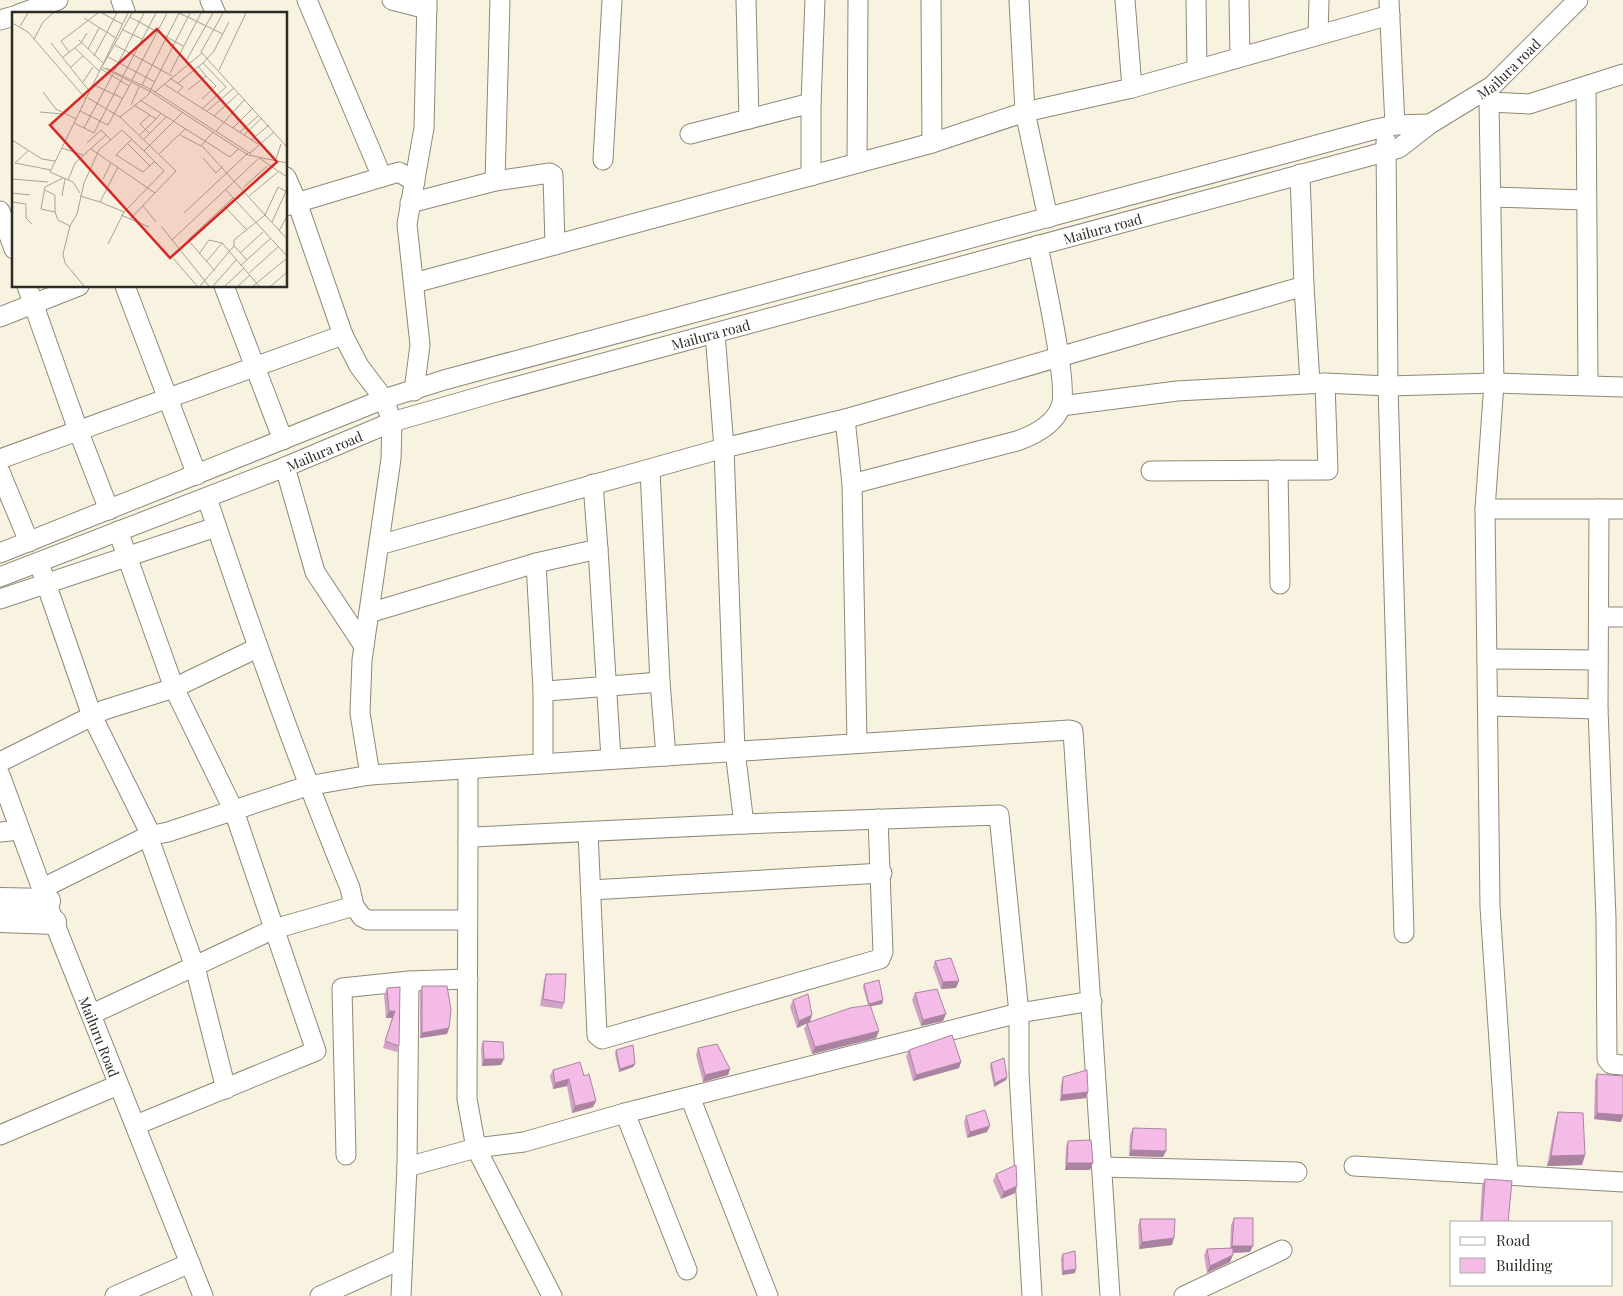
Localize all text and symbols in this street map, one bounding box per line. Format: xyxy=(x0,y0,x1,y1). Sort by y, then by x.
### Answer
inset map xyxy=(12,12,288,288)
street label: Mailura road xyxy=(1473,34,1544,103)
street label: Mailura road xyxy=(1061,208,1144,248)
street label: Mailura road xyxy=(669,314,752,354)
street label: Mailura road xyxy=(283,426,365,475)
street label: Mailuru Road xyxy=(75,994,124,1080)
legend xyxy=(1450,1221,1613,1286)
text: Road xyxy=(1496,1230,1530,1250)
text: Building xyxy=(1496,1255,1553,1275)

